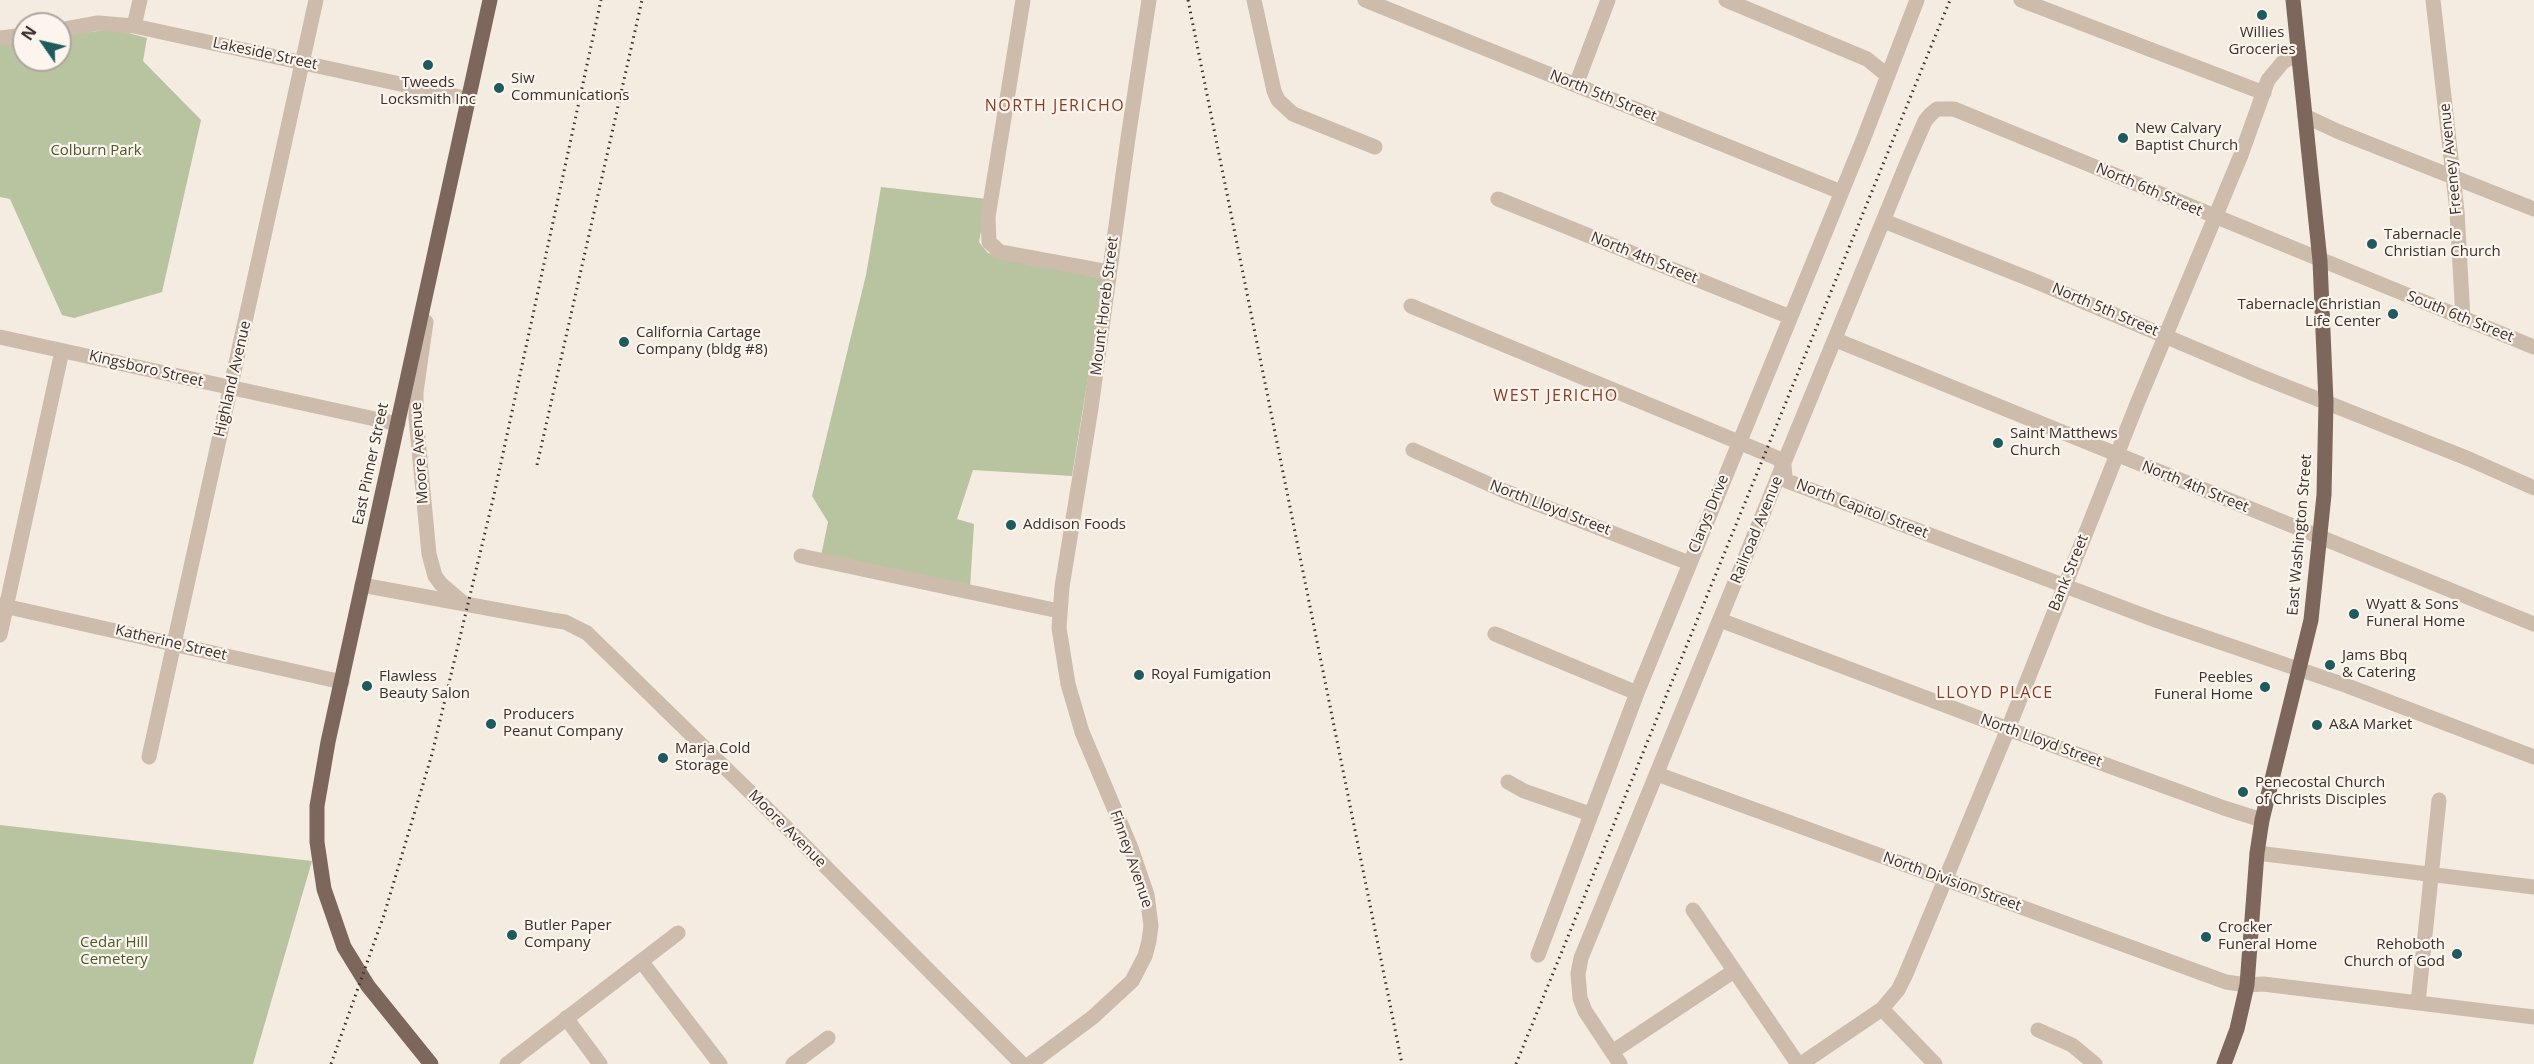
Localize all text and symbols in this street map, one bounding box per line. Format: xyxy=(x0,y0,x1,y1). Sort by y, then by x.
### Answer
marker: Willies Groceries xyxy=(2255,8,2269,22)
north arrow xyxy=(12,12,72,72)
text: N xyxy=(16,22,41,45)
place label: Willies Groceries xyxy=(2228,24,2296,59)
street label: Lakeside Street xyxy=(211,34,319,74)
marker: Tweeds Locksmith Inc xyxy=(421,58,435,72)
street label: North 5th Street xyxy=(1547,66,1659,126)
place label: Siw Communications xyxy=(511,70,629,105)
place label: Tweeds Locksmith Inc xyxy=(380,74,476,109)
marker: Siw Communications xyxy=(492,81,506,95)
district label: NORTH JERICHO xyxy=(985,96,1125,116)
street label: Freeney Avenue xyxy=(2436,102,2466,216)
place label: New Calvary Baptist Church xyxy=(2135,120,2238,155)
marker: New Calvary Baptist Church xyxy=(2116,131,2130,145)
park label: Colburn Park xyxy=(50,142,142,160)
street label: North 6th Street xyxy=(2093,159,2205,221)
place label: Tabernacle Christian Church xyxy=(2384,226,2501,261)
street label: North 4th Street xyxy=(1588,228,1700,288)
street label: Mount Horeb Street xyxy=(1088,236,1122,376)
marker: Tabernacle Christian Church xyxy=(2365,237,2379,251)
street label: North 5th Street xyxy=(2049,279,2161,341)
street label: South 6th Street xyxy=(2404,287,2516,347)
place label: Tabernacle Christian Life Center xyxy=(2237,296,2381,331)
marker: Tabernacle Christian Life Center xyxy=(2386,307,2400,321)
street label: Highland Avenue xyxy=(211,319,255,439)
place label: California Cartage Company (bldg #8) xyxy=(636,324,768,359)
marker: California Cartage Company (bldg #8) xyxy=(617,335,631,349)
street label: Kingsboro Street xyxy=(87,347,205,391)
district label: WEST JERICHO xyxy=(1493,386,1619,406)
street label: East Pinner Street xyxy=(349,401,393,527)
street label: Moore Avenue xyxy=(407,401,433,505)
place label: Saint Matthews Church xyxy=(2010,425,2118,460)
marker: Saint Matthews Church xyxy=(1991,436,2005,450)
street label: East Washington Street xyxy=(2284,453,2316,617)
street label: North 4th Street xyxy=(2139,457,2251,517)
street label: Clarys Drive xyxy=(1685,472,1733,556)
street label: Railroad Avenue xyxy=(1727,474,1787,586)
street label: North Capitol Street xyxy=(1794,476,1930,542)
street label: North Lloyd Street xyxy=(1487,477,1613,539)
place label: Addison Foods xyxy=(1023,516,1126,534)
marker: Addison Foods xyxy=(1004,518,1018,532)
street label: Bank Street xyxy=(2046,532,2092,614)
place label: Wyatt & Sons Funeral Home xyxy=(2366,596,2465,631)
marker: Wyatt & Sons Funeral Home xyxy=(2347,607,2361,621)
street label: Katherine Street xyxy=(114,621,228,665)
place label: Jams Bbq & Catering xyxy=(2342,647,2416,682)
marker: Jams Bbq & Catering xyxy=(2323,658,2337,672)
place label: Royal Fumigation xyxy=(1151,666,1271,684)
place label: Flawless Beauty Salon xyxy=(379,668,470,703)
marker: Royal Fumigation xyxy=(1132,668,1146,682)
place label: Peebles Funeral Home xyxy=(2154,669,2253,704)
marker: Flawless Beauty Salon xyxy=(360,679,374,693)
marker: Peebles Funeral Home xyxy=(2258,680,2272,694)
district label: LLOYD PLACE xyxy=(1936,683,2054,703)
place label: Producers Peanut Company xyxy=(503,706,623,741)
street label: North Lloyd Street xyxy=(1978,711,2104,771)
place label: A&A Market xyxy=(2329,716,2412,734)
marker: Producers Peanut Company xyxy=(484,717,498,731)
marker: A&A Market xyxy=(2310,718,2324,732)
place label: Marja Cold Storage xyxy=(675,740,750,775)
marker: Marja Cold Storage xyxy=(656,751,670,765)
place label: Penecostal Church of Christs Disciples xyxy=(2255,774,2386,809)
marker: Penecostal Church of Christs Disciples xyxy=(2236,785,2250,799)
street label: Moore Avenue xyxy=(744,786,830,872)
street label: Finney Avenue xyxy=(1106,808,1156,910)
street label: North Division Street xyxy=(1880,849,2024,915)
place label: Butler Paper Company xyxy=(524,917,612,952)
place label: Crocker Funeral Home xyxy=(2218,919,2317,954)
marker: Butler Paper Company xyxy=(505,928,519,942)
marker: Crocker Funeral Home xyxy=(2199,930,2213,944)
park label: Cedar Hill Cemetery xyxy=(80,934,148,969)
place label: Rehoboth Church of God xyxy=(2344,936,2445,971)
marker: Rehoboth Church of God xyxy=(2450,947,2464,961)

